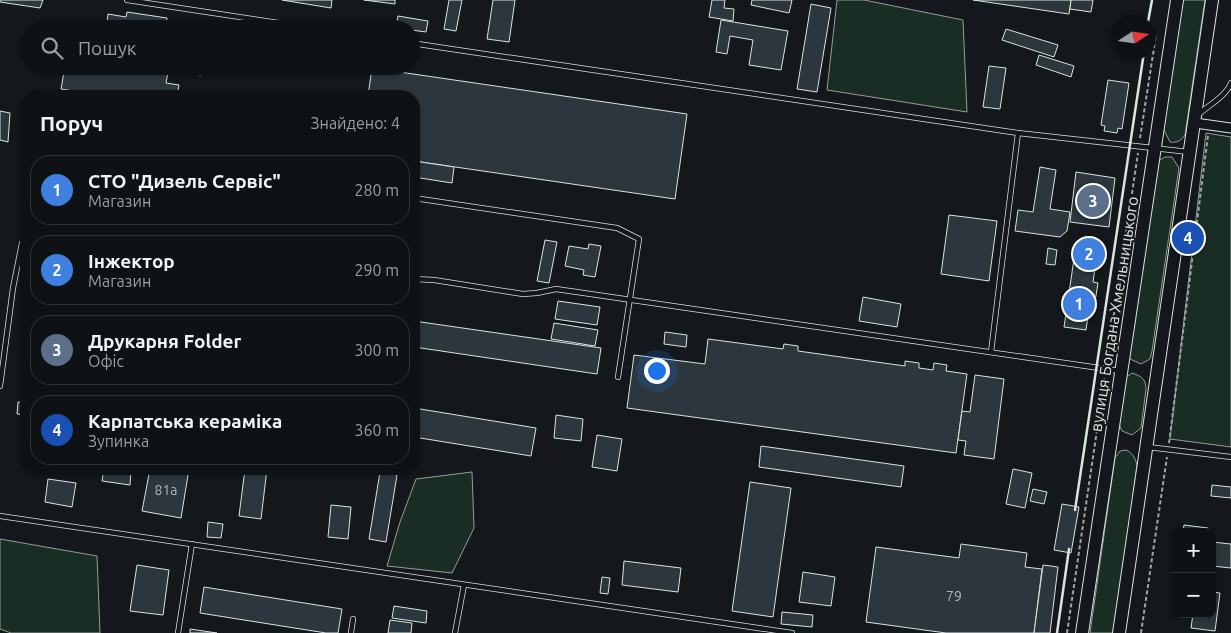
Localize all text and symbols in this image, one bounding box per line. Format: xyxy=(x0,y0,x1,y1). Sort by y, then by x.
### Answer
north arrow xyxy=(1111,15,1156,60)
search box xyxy=(20,20,420,75)
icon: search xyxy=(38,34,66,62)
text: Пошук xyxy=(78,37,137,59)
text: Поруч xyxy=(40,111,103,135)
text: Знайдено: 4 xyxy=(311,114,400,132)
text: СТО "Дизель Сервіс" xyxy=(88,170,281,192)
text: 1 xyxy=(52,181,62,199)
text: 280 m xyxy=(354,181,399,199)
pin: 3 xyxy=(1077,182,1109,220)
text: Магазин xyxy=(88,192,151,210)
street label: вулиця Богдана Хмельницького xyxy=(1086,195,1142,433)
pin: 4 xyxy=(1172,219,1204,257)
pin: 2 xyxy=(1073,235,1105,273)
text: Інжектор xyxy=(88,250,175,272)
text: 2 xyxy=(52,261,62,279)
text: 290 m xyxy=(354,261,399,279)
text: Магазин xyxy=(88,272,151,290)
pin: 1 xyxy=(1063,285,1095,323)
text: Друкарня Folder xyxy=(88,330,241,352)
text: 3 xyxy=(52,341,62,359)
text: 300 m xyxy=(354,341,399,359)
text: Офіс xyxy=(88,352,124,370)
your location xyxy=(644,358,670,384)
text: Карпатська кераміка xyxy=(88,410,282,432)
text: 4 xyxy=(52,421,62,439)
text: 360 m xyxy=(354,421,399,439)
text: Зупинка xyxy=(88,432,149,450)
house number: 81а xyxy=(155,482,178,498)
map controls xyxy=(1171,528,1216,618)
button: + xyxy=(1171,528,1216,573)
button: − xyxy=(1171,573,1216,618)
house number: 79 xyxy=(946,588,962,604)

